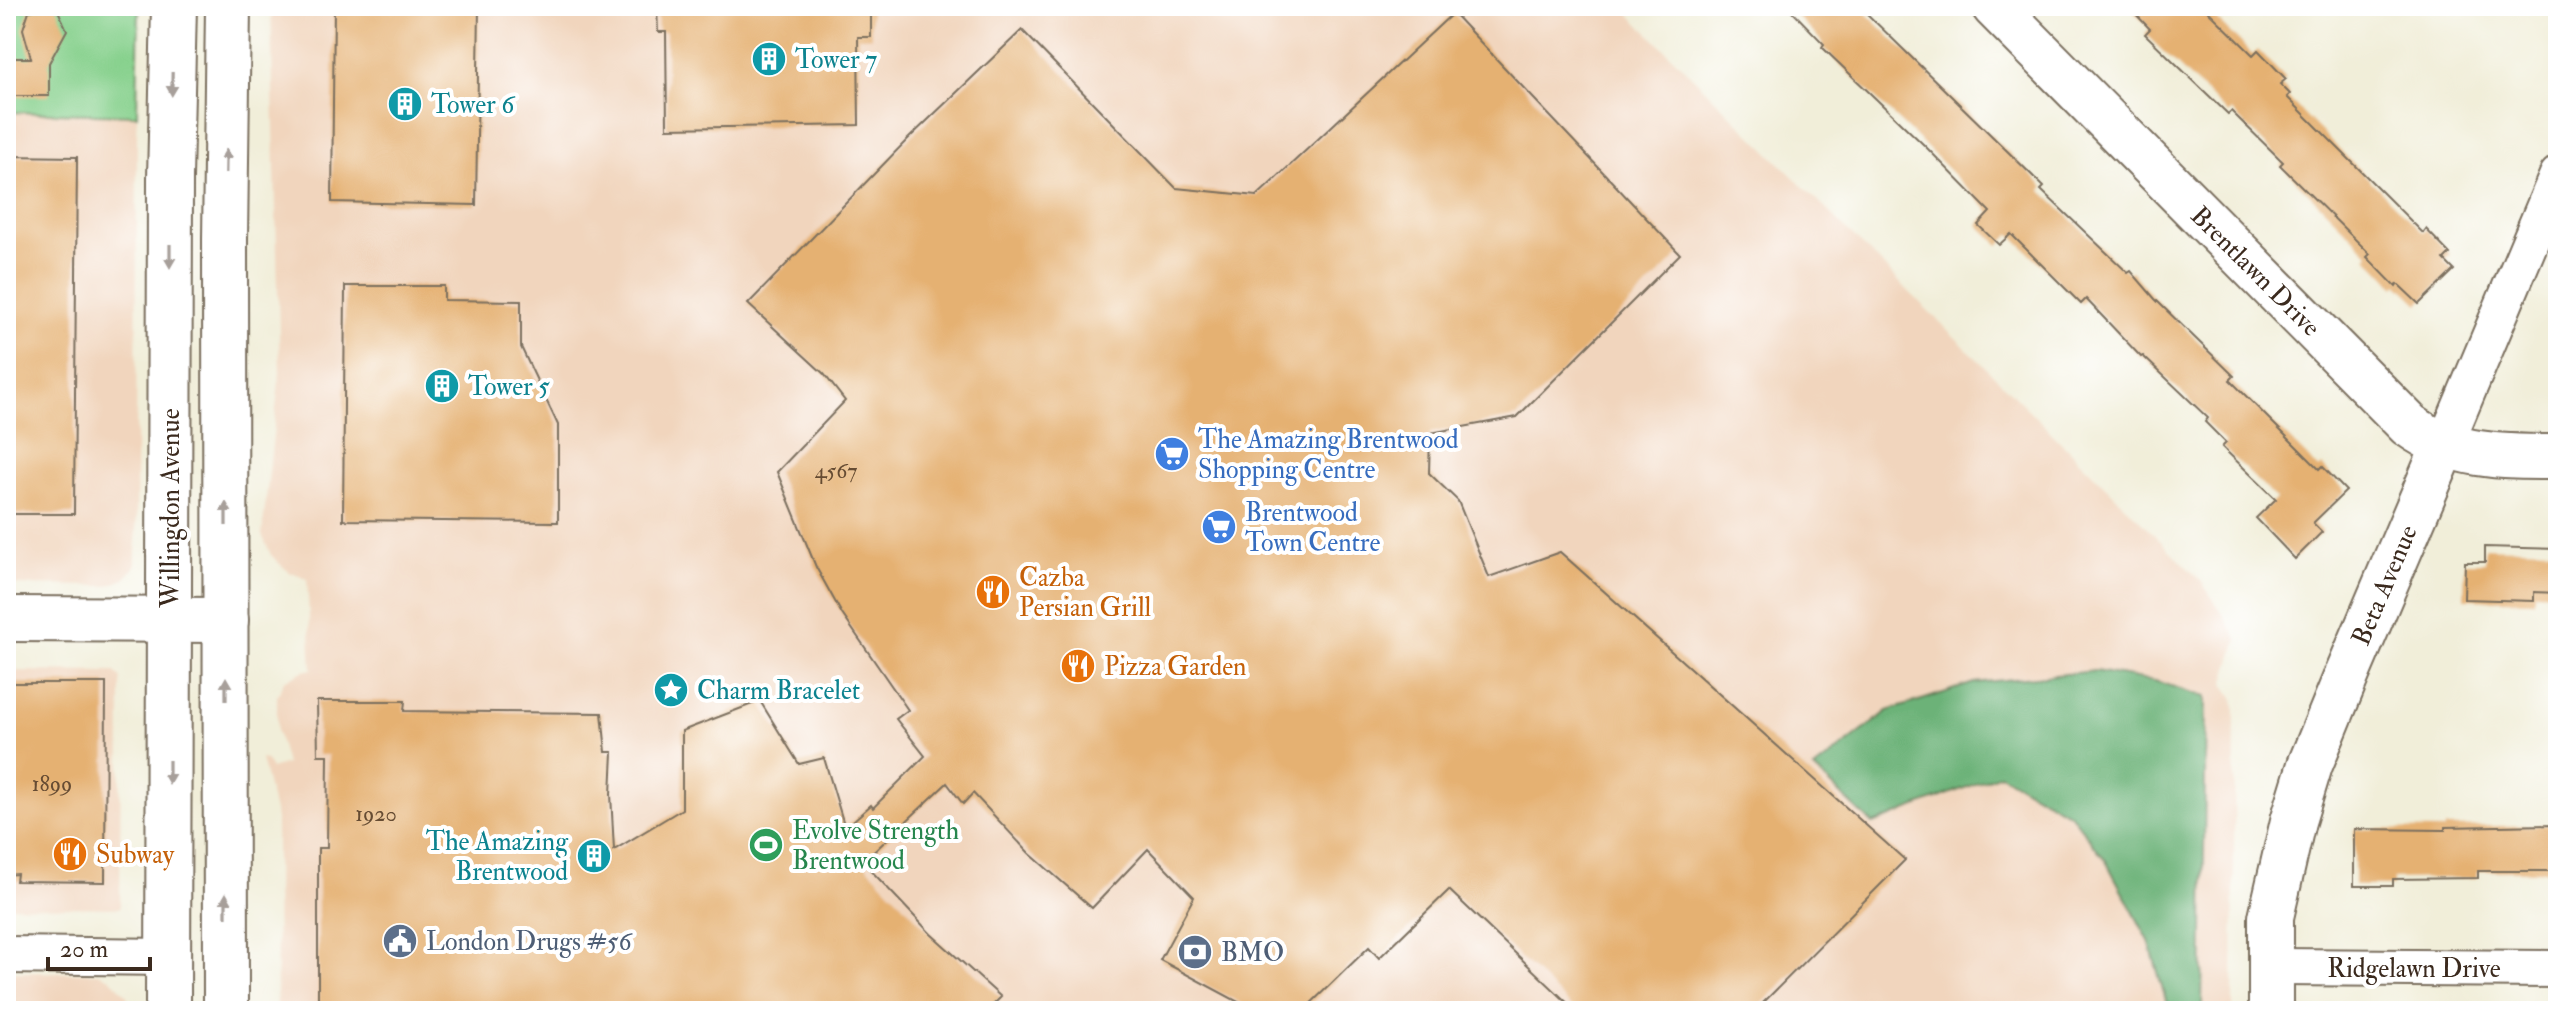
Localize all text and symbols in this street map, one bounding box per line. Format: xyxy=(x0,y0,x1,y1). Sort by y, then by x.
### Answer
building icon: Tower 7 xyxy=(750,40,788,78)
place label: Tower 7 xyxy=(795,44,877,76)
one-way arrow xyxy=(166,72,179,97)
building icon: Tower 6 xyxy=(386,85,424,123)
place label: Tower 6 xyxy=(431,89,516,121)
one-way arrow xyxy=(220,148,232,173)
street label: Brentlawn Drive xyxy=(2184,200,2327,343)
one-way arrow xyxy=(164,244,176,269)
building icon: Tower 5 xyxy=(423,367,461,405)
place label: Tower 5 xyxy=(468,371,550,403)
street label: Willingdon Avenue xyxy=(155,408,187,609)
place label: The Amazing Brentwood Shopping Centre xyxy=(1198,424,1459,487)
supermarket icon: The Amazing Brentwood Shopping Centre xyxy=(1153,435,1191,473)
house number: 4567 xyxy=(815,457,857,485)
place label: Brentwood Town Centre xyxy=(1245,497,1380,559)
one-way arrow xyxy=(220,501,232,526)
supermarket icon: Brentwood Town Centre xyxy=(1200,508,1238,546)
street label: Beta Avenue xyxy=(2345,520,2425,650)
place label: Cazba Persian Grill xyxy=(1019,562,1152,624)
restaurant icon: Cazba Persian Grill xyxy=(974,573,1012,611)
restaurant icon: Pizza Garden xyxy=(1059,647,1097,685)
place label: Pizza Garden xyxy=(1104,651,1246,683)
place icon: Charm Bracelet xyxy=(652,671,690,709)
place label: Charm Bracelet xyxy=(697,675,860,707)
one-way arrow xyxy=(220,676,232,701)
one-way arrow xyxy=(163,760,175,785)
house number: 1899 xyxy=(32,770,72,798)
house number: 1920 xyxy=(355,800,397,828)
place label: Evolve Strength Brentwood xyxy=(792,815,959,877)
place label: The Amazing Brentwood xyxy=(426,826,569,888)
sports icon: Evolve Strength Brentwood xyxy=(747,826,785,864)
restaurant icon: Subway xyxy=(51,835,89,873)
building icon: The Amazing Brentwood xyxy=(575,837,613,875)
place label: Subway xyxy=(96,839,175,871)
one-way arrow xyxy=(220,892,232,917)
scale bar xyxy=(48,921,150,971)
public building icon: London Drugs #56 xyxy=(381,922,419,960)
place label: London Drugs #56 xyxy=(426,926,633,958)
bank icon: BMO xyxy=(1176,933,1214,971)
text: 20 m xyxy=(60,934,109,965)
place label: BMO xyxy=(1221,937,1284,969)
street label: Ridgelawn Drive xyxy=(2327,953,2501,985)

